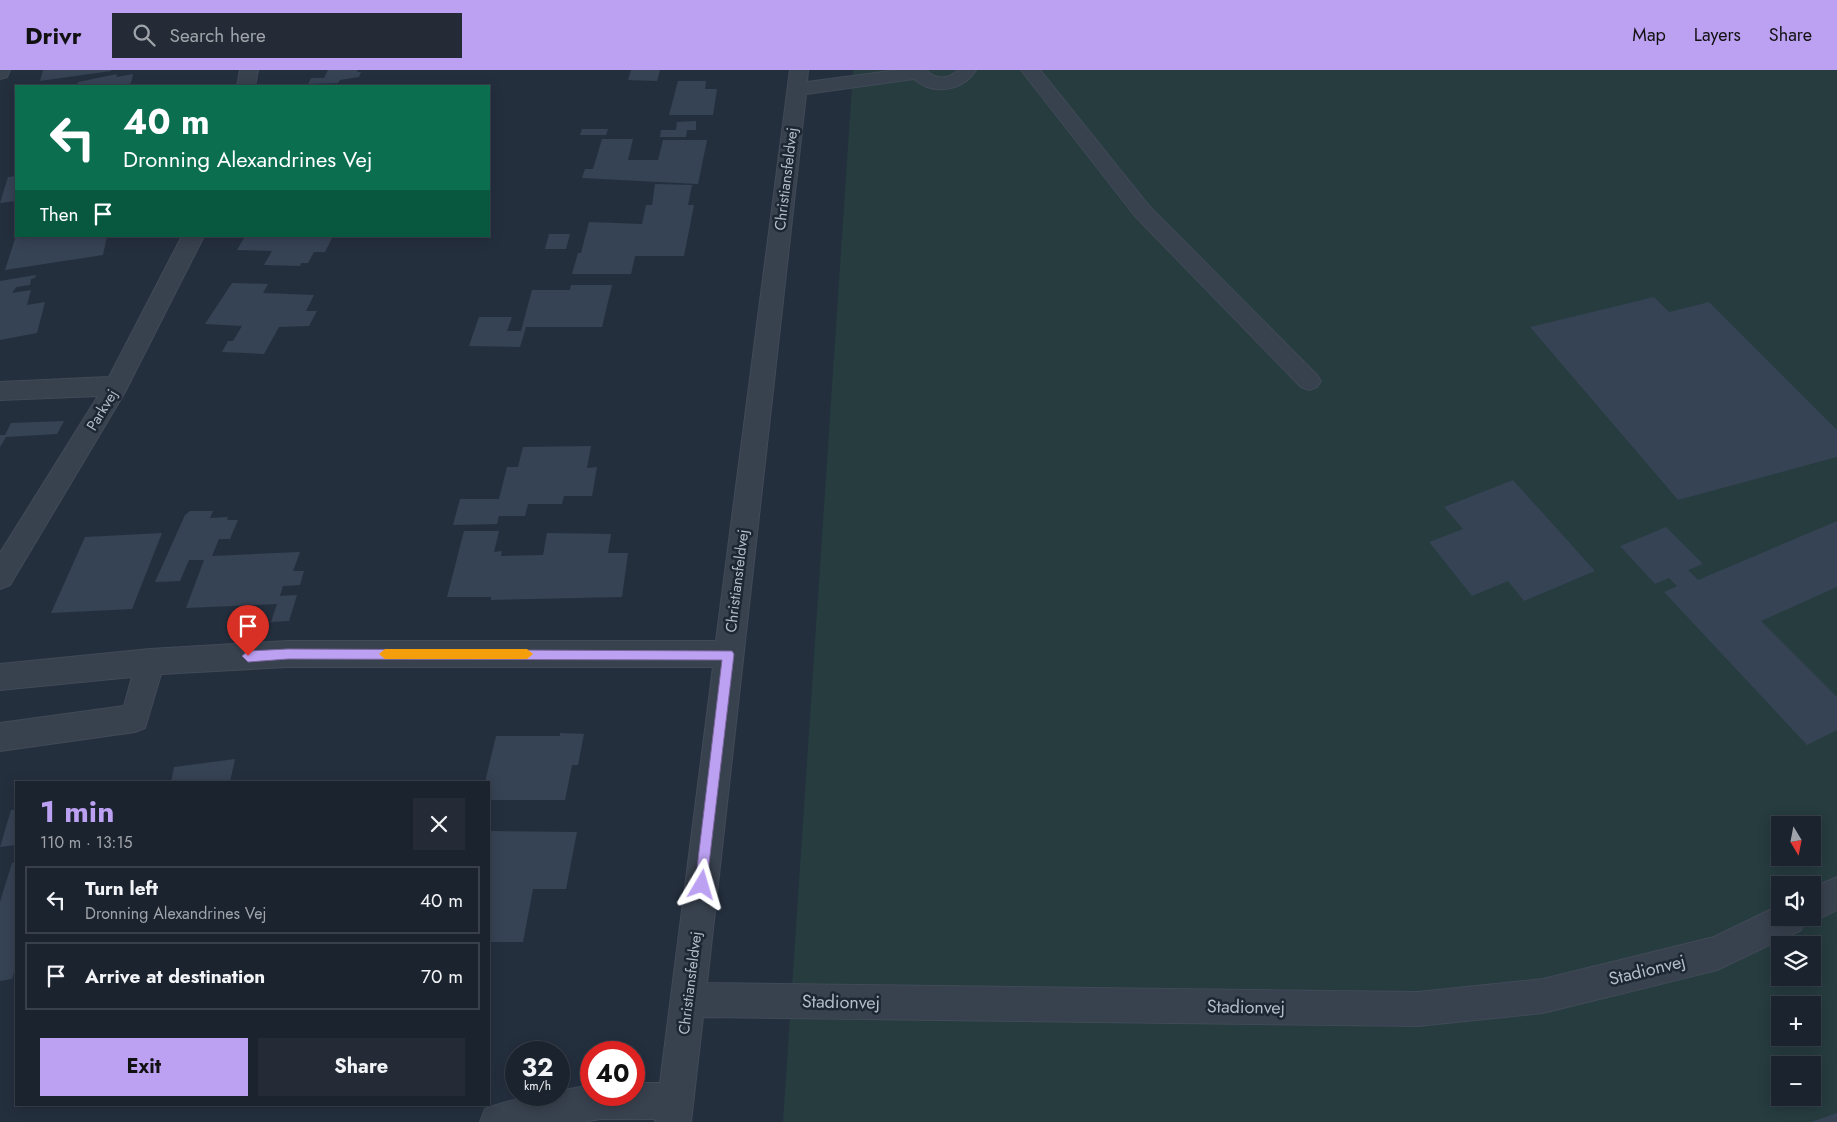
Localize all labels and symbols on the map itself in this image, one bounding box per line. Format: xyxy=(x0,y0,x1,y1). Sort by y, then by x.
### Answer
street label: Christiansfeldvej xyxy=(769,126,803,232)
street label: Parkvej xyxy=(81,385,123,435)
street label: Christiansfeldvej xyxy=(720,528,754,634)
pin xyxy=(227,605,269,656)
north arrow xyxy=(1771,816,1821,866)
position arrow xyxy=(675,858,727,910)
street label: Christiansfeldvej xyxy=(673,930,707,1036)
street label: Stadionvej xyxy=(1606,948,1688,992)
street label: Stadionvej xyxy=(802,988,880,1016)
street label: Stadionvej xyxy=(1207,993,1285,1021)
speed limit sign: 40 xyxy=(580,1041,645,1106)

